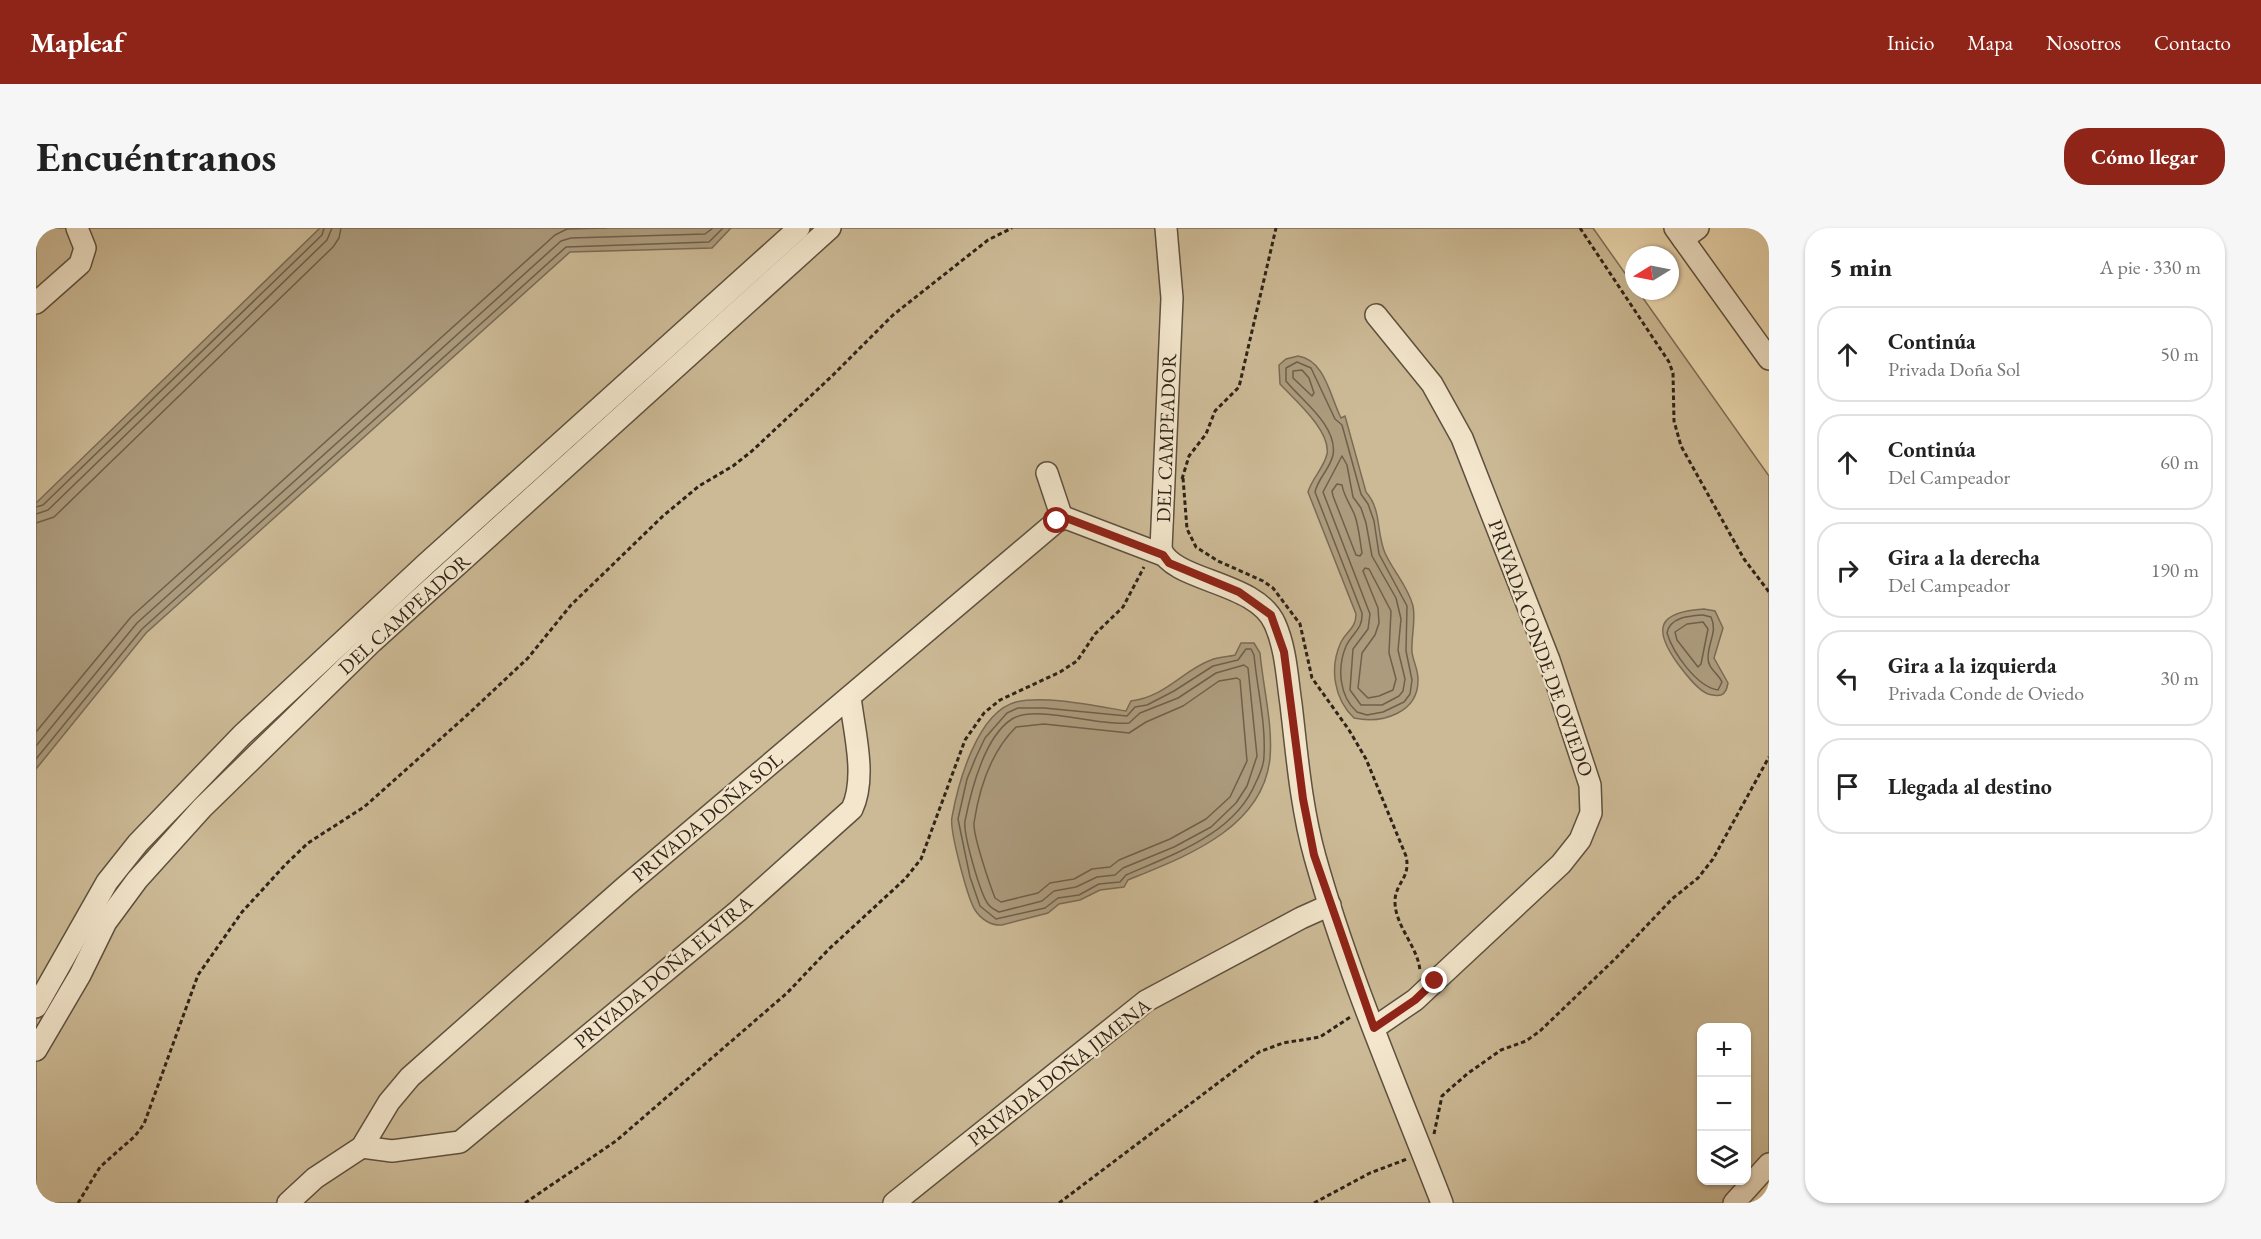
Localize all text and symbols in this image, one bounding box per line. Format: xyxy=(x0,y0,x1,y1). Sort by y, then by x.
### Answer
text: Mapleaf xyxy=(30,24,124,60)
text: Inicio xyxy=(1887,29,1934,56)
text: Mapa xyxy=(1967,29,2013,56)
text: Nosotros xyxy=(2046,29,2121,56)
text: Contacto xyxy=(2154,29,2231,56)
button: Cómo llegar xyxy=(2064,128,2225,185)
text: Encuéntranos xyxy=(36,129,276,184)
north arrow xyxy=(1625,246,1679,300)
text: 5 min xyxy=(1829,250,1892,284)
text: A pie · 330 m xyxy=(2100,254,2201,280)
text: Continúa xyxy=(1888,327,1976,356)
icon: ahead xyxy=(1831,338,1864,371)
text: 50 m xyxy=(2160,341,2199,367)
street label: DEL CAMPEADOR xyxy=(1150,352,1182,523)
text: Privada Doña Sol xyxy=(1888,356,2020,382)
text: Continúa xyxy=(1888,435,1976,464)
icon: ahead xyxy=(1831,446,1864,479)
text: 60 m xyxy=(2160,449,2199,475)
text: Del Campeador xyxy=(1888,464,2010,490)
route start xyxy=(1043,507,1069,533)
street label: PRIVADA CONDE DE OVIEDO xyxy=(1482,516,1600,780)
text: Gira a la derecha xyxy=(1888,543,2040,572)
street label: DEL CAMPEADOR xyxy=(333,547,476,680)
icon: right xyxy=(1831,554,1864,587)
text: 190 m xyxy=(2151,557,2199,583)
text: Del Campeador xyxy=(1888,572,2010,598)
text: Gira a la izquierda xyxy=(1888,651,2057,680)
icon: left xyxy=(1831,662,1864,695)
text: 30 m xyxy=(2160,665,2199,691)
text: Privada Conde de Oviedo xyxy=(1888,680,2084,706)
street label: PRIVADA DOÑA SOL xyxy=(626,746,788,888)
icon: arrive xyxy=(1831,770,1864,803)
text: Llegada al destino xyxy=(1888,772,2052,801)
street label: PRIVADA DOÑA ELVIRA xyxy=(568,890,758,1054)
route end xyxy=(1421,967,1447,993)
street label: PRIVADA DOÑA JIMENA xyxy=(962,992,1156,1152)
map controls xyxy=(1697,1023,1751,1185)
button: + xyxy=(1697,1023,1751,1077)
button: − xyxy=(1697,1077,1751,1131)
button: layers xyxy=(1697,1131,1751,1185)

